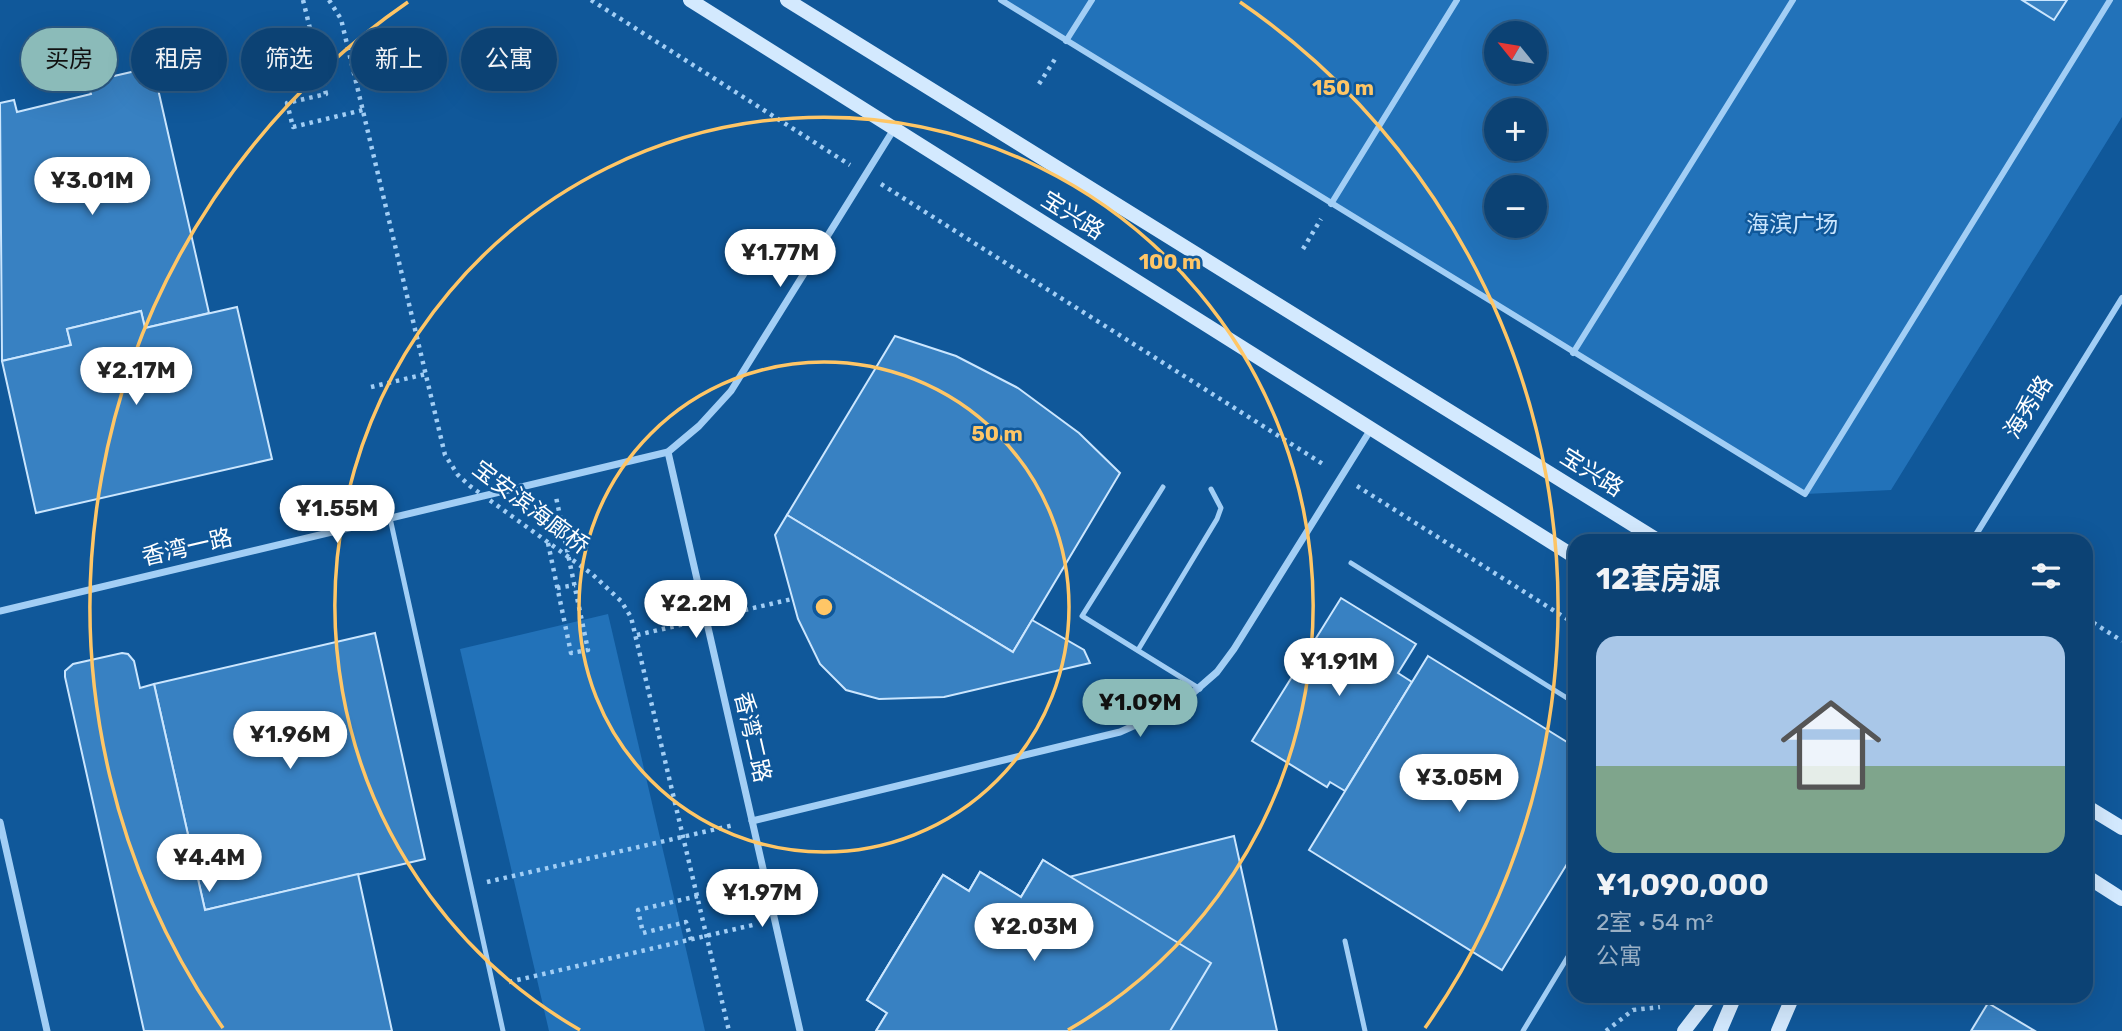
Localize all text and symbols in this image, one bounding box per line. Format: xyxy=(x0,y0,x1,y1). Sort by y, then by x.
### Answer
north arrow xyxy=(1484,21,1547,84)
map controls xyxy=(1484,21,1547,238)
chip: 买房 xyxy=(21,28,117,91)
chip: 租房 xyxy=(131,28,227,91)
chip: 筛选 xyxy=(241,28,337,91)
chip: 新上 xyxy=(351,28,447,91)
chip: 公寓 xyxy=(461,28,557,91)
text: 150 m xyxy=(1312,75,1374,100)
button: + xyxy=(1484,98,1547,161)
pin: ¥3.01M xyxy=(35,158,149,217)
text: ¥3.01M xyxy=(50,166,134,194)
button: − xyxy=(1484,175,1547,238)
street label: 宝兴路 xyxy=(1036,185,1110,245)
park label: 海滨广场 xyxy=(1746,210,1838,238)
pin: ¥1.77M xyxy=(723,230,837,289)
text: ¥1.77M xyxy=(741,238,819,266)
text: 100 m xyxy=(1139,249,1201,274)
pin: ¥2.17M xyxy=(79,348,193,407)
text: ¥2.17M xyxy=(96,356,176,384)
street label: 海秀路 xyxy=(1998,370,2058,444)
text: 50 m xyxy=(971,421,1023,446)
street label: 宝兴路 xyxy=(1555,442,1629,502)
street label: 宝安滨海廊桥 xyxy=(467,454,595,560)
pin: ¥1.55M xyxy=(280,486,394,545)
text: ¥1.55M xyxy=(296,494,378,522)
street label: 香湾一路 xyxy=(139,523,235,571)
icon: filters xyxy=(2027,557,2065,595)
text: 12套房源 xyxy=(1596,561,1720,597)
pin: ¥2.2M xyxy=(647,580,745,640)
text: ¥2.2M xyxy=(660,589,732,617)
centre of rings xyxy=(812,595,836,619)
pin: ¥1.91M xyxy=(1282,638,1396,698)
text: ¥1.91M xyxy=(1300,647,1378,675)
pin: ¥1.09M xyxy=(1083,680,1197,739)
icon: home xyxy=(1768,682,1894,808)
text: ¥1.09M xyxy=(1098,688,1182,716)
street label: 香湾二路 xyxy=(729,689,777,785)
pin: ¥1.96M xyxy=(233,712,347,771)
text: ¥1.96M xyxy=(249,720,331,748)
pin: ¥3.05M xyxy=(1402,754,1516,814)
text: ¥3.05M xyxy=(1416,763,1502,791)
pin: ¥4.4M xyxy=(160,834,258,894)
text: ¥4.4M xyxy=(173,843,245,871)
text: ¥1,090,000 xyxy=(1596,867,1769,903)
pin: ¥1.97M xyxy=(705,870,819,929)
text: ¥1.97M xyxy=(722,878,802,906)
pin: ¥2.03M xyxy=(977,904,1091,963)
text: 2室 · 54 m² xyxy=(1596,908,1713,936)
text: ¥2.03M xyxy=(990,912,1078,940)
text: 公寓 xyxy=(1596,942,1642,970)

